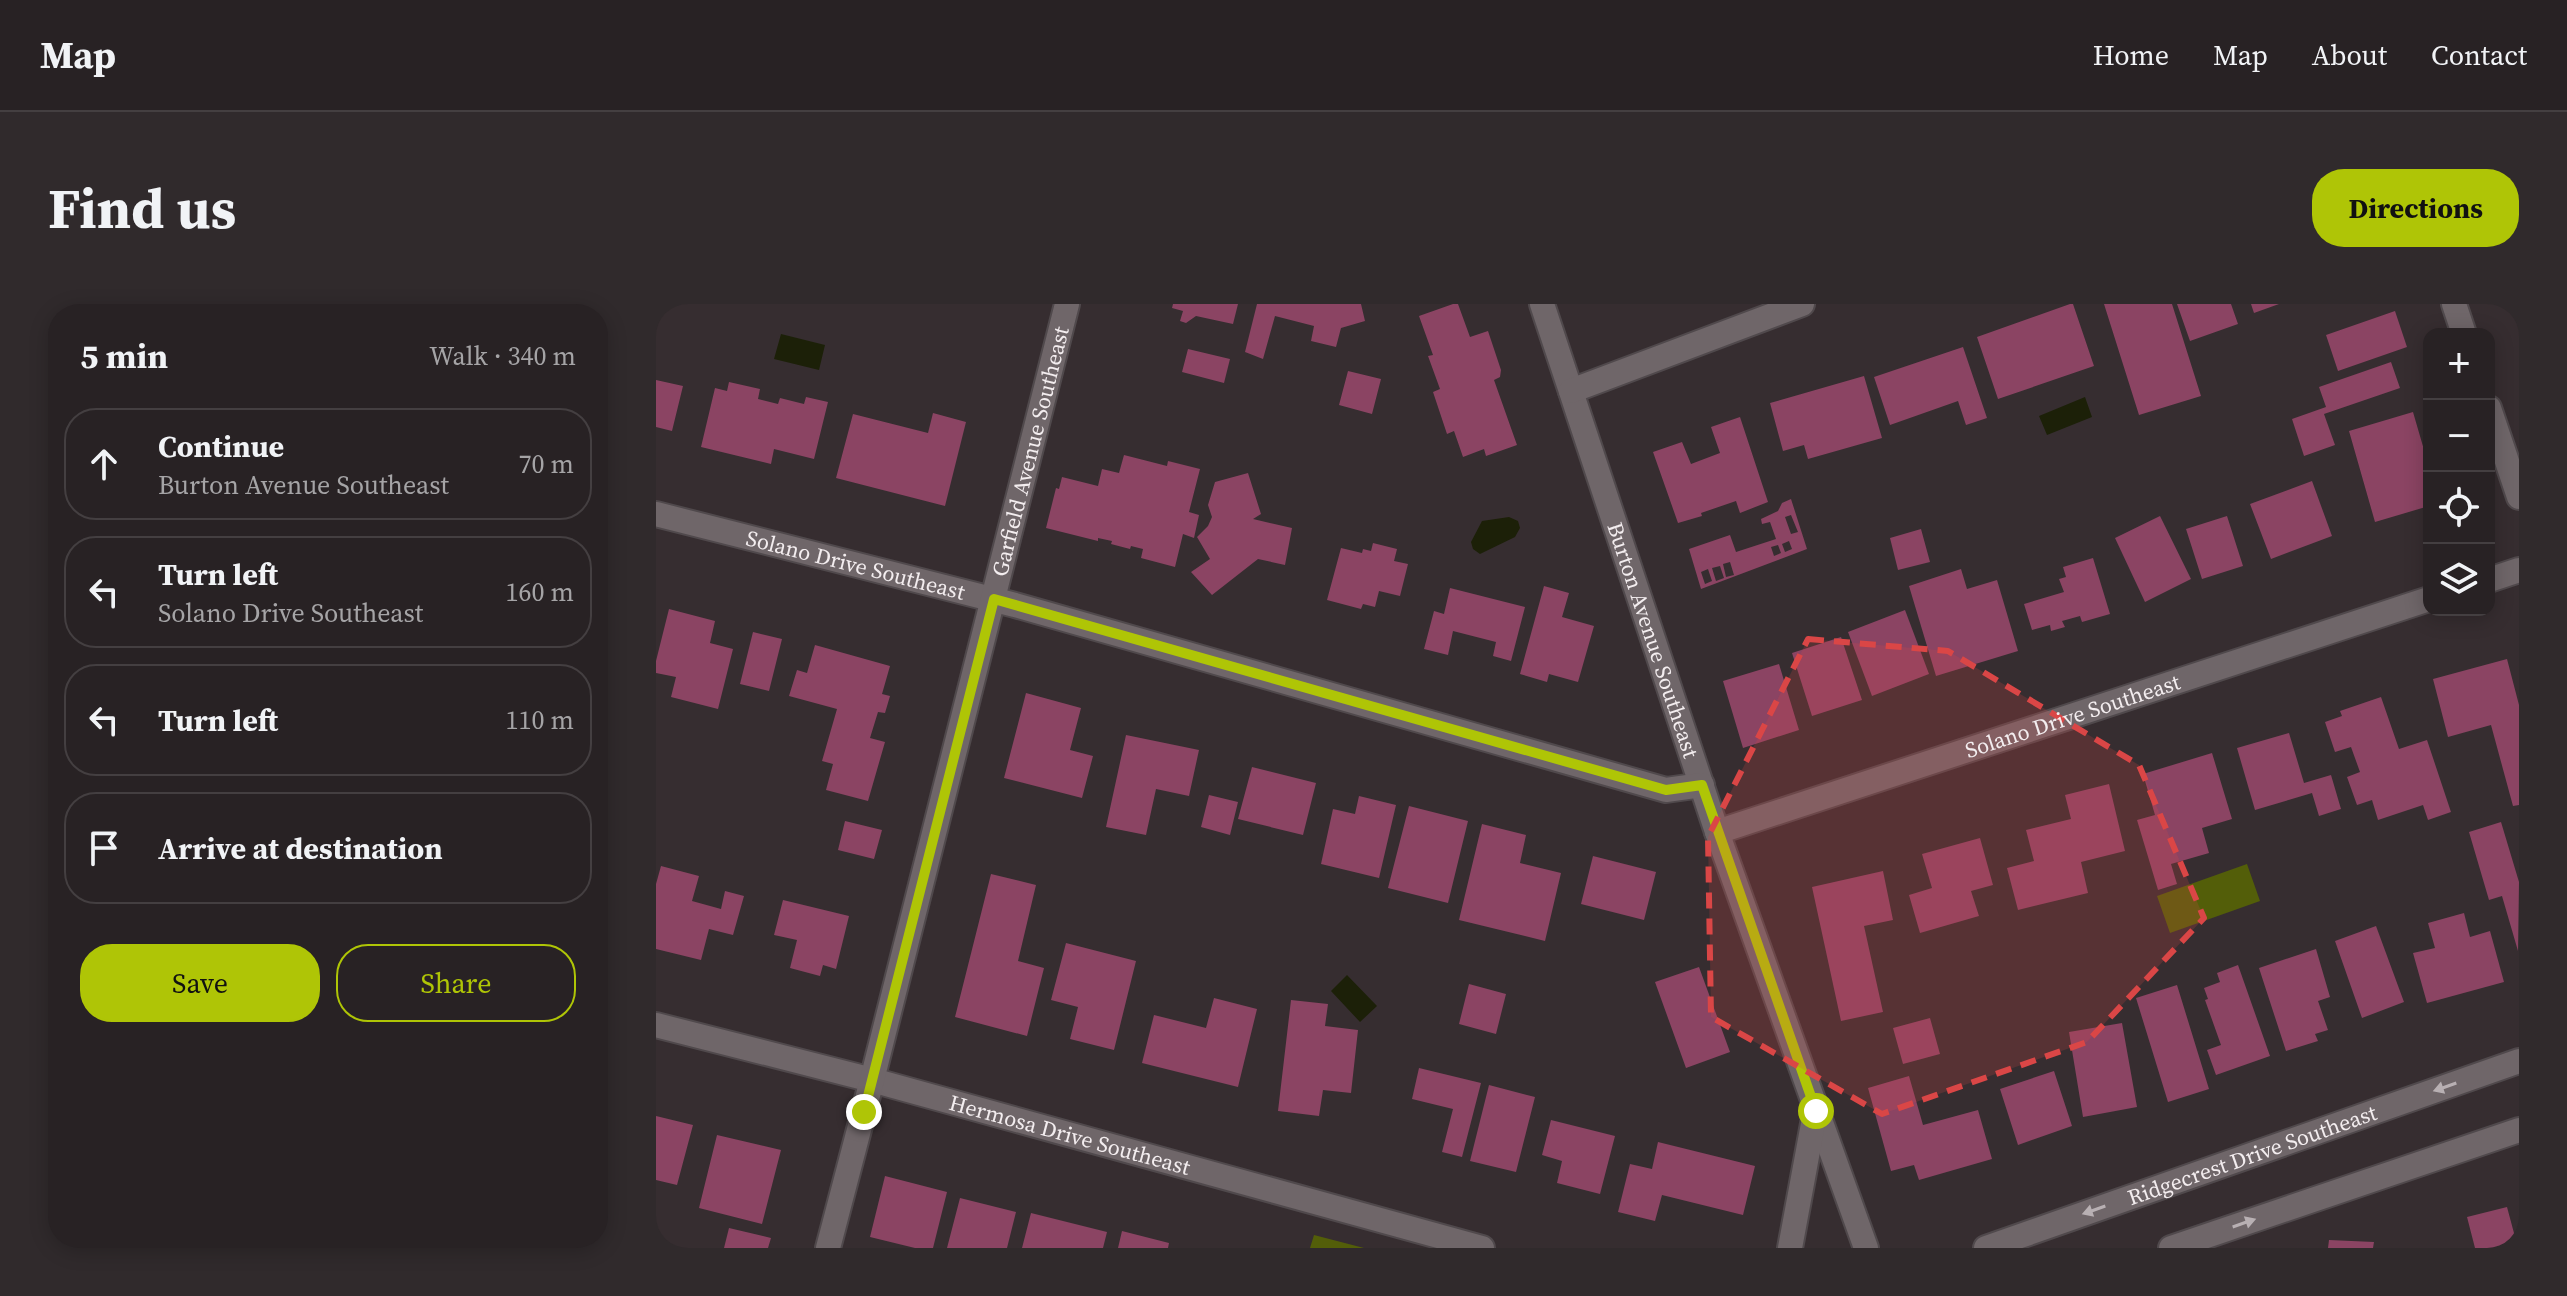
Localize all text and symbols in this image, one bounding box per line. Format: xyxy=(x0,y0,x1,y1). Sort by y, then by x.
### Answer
text: Map xyxy=(40,29,116,81)
text: Home xyxy=(2093,36,2169,74)
text: Map xyxy=(2213,36,2268,74)
text: About xyxy=(2312,36,2387,74)
text: Contact xyxy=(2431,36,2527,74)
button: Directions xyxy=(2312,169,2519,247)
text: Find us xyxy=(48,170,236,247)
street label: Garfield Avenue Southeast xyxy=(984,322,1076,579)
map controls xyxy=(2423,328,2495,616)
button: + xyxy=(2423,328,2495,400)
text: 5 min xyxy=(80,333,168,379)
text: Walk · 340 m xyxy=(429,338,576,374)
button: − xyxy=(2423,400,2495,472)
text: Continue xyxy=(158,426,284,467)
icon: ahead xyxy=(82,442,126,486)
text: 70 m xyxy=(519,446,574,482)
text: Burton Avenue Southeast xyxy=(158,467,449,503)
button: locate xyxy=(2423,472,2495,544)
street label: Burton Avenue Southeast xyxy=(1600,518,1707,762)
street label: Solano Drive Southeast xyxy=(743,522,969,607)
button: layers xyxy=(2423,544,2495,616)
text: Turn left xyxy=(158,554,278,595)
icon: left xyxy=(82,570,126,614)
text: 160 m xyxy=(506,574,574,610)
text: Solano Drive Southeast xyxy=(158,595,423,631)
street label: Solano Drive Southeast xyxy=(1961,666,2185,765)
icon: left xyxy=(82,698,126,742)
text: Turn left xyxy=(158,700,278,741)
text: 110 m xyxy=(506,702,574,738)
icon: arrive xyxy=(82,826,126,870)
text: Arrive at destination xyxy=(158,828,443,869)
button: Save xyxy=(80,944,320,1022)
button: Share xyxy=(336,944,576,1022)
one-way arrow xyxy=(2433,1082,2457,1094)
street label: Hermosa Drive Southeast xyxy=(946,1087,1194,1182)
route start xyxy=(1798,1093,1834,1129)
route end xyxy=(846,1094,882,1130)
street label: Ridgecrest Drive Southeast xyxy=(2124,1097,2381,1212)
one-way arrow xyxy=(2082,1204,2106,1217)
one-way arrow xyxy=(2233,1216,2257,1228)

